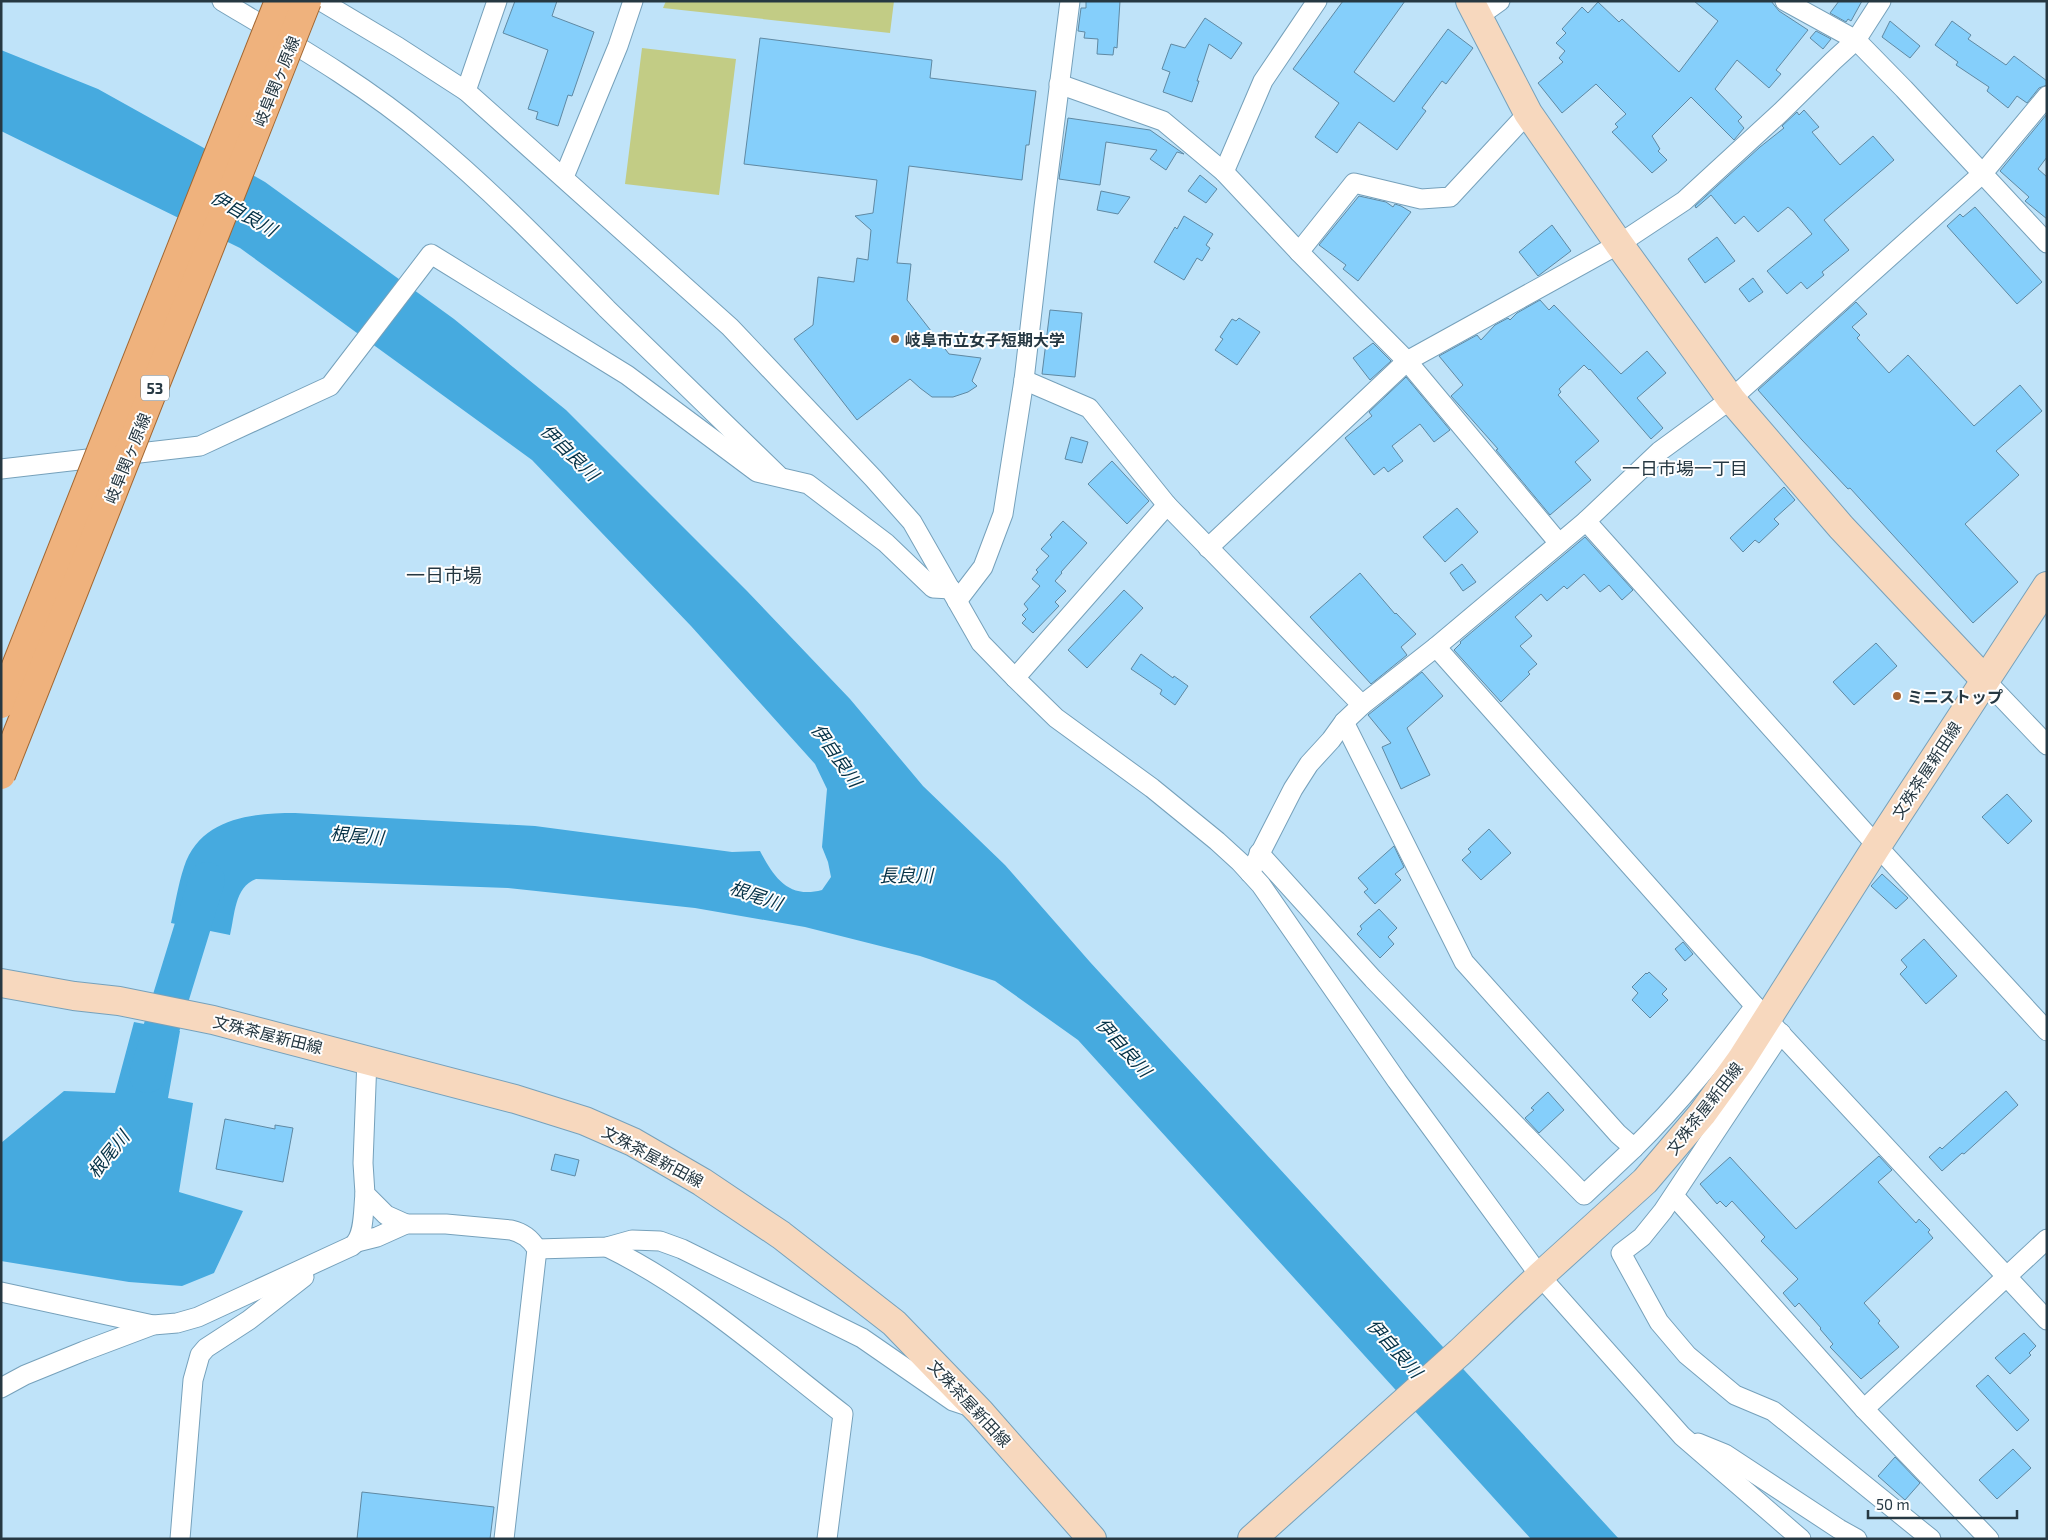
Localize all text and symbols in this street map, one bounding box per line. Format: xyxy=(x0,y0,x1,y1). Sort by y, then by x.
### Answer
street label: 岐阜関ヶ原線 xyxy=(249,33,303,129)
water label: 伊自良川 xyxy=(207,185,282,242)
place label: 岐阜市立女子短期大学 xyxy=(905,330,1065,349)
marker: 岐阜市立女子短期大学 xyxy=(889,333,901,345)
road number: 53 xyxy=(141,376,169,400)
street label: 岐阜関ヶ原線 xyxy=(100,410,154,506)
water label: 伊自良川 xyxy=(536,419,605,486)
district label: 一日市場一丁目 xyxy=(1622,457,1748,479)
district label: 一日市場 xyxy=(406,563,482,586)
place label: ミニストップ xyxy=(1907,687,2003,706)
marker: ミニストップ xyxy=(1891,690,1903,702)
street label: 文殊茶屋新田線 xyxy=(1888,718,1964,822)
water label: 伊自良川 xyxy=(807,719,868,792)
water label: 根尾川 xyxy=(329,822,387,848)
water label: 長良川 xyxy=(879,864,935,886)
water label: 根尾川 xyxy=(727,876,787,915)
street label: 文殊茶屋新田線 xyxy=(211,1011,325,1057)
water label: 伊自良川 xyxy=(1092,1013,1158,1083)
street label: 文殊茶屋新田線 xyxy=(1662,1058,1746,1158)
street label: 文殊茶屋新田線 xyxy=(599,1121,707,1191)
water label: 根尾川 xyxy=(82,1125,135,1182)
water label: 伊自良川 xyxy=(1363,1314,1429,1384)
street label: 文殊茶屋新田線 xyxy=(925,1356,1015,1450)
scale bar xyxy=(1868,1488,2017,1520)
text: 50 m xyxy=(1876,1495,1910,1513)

